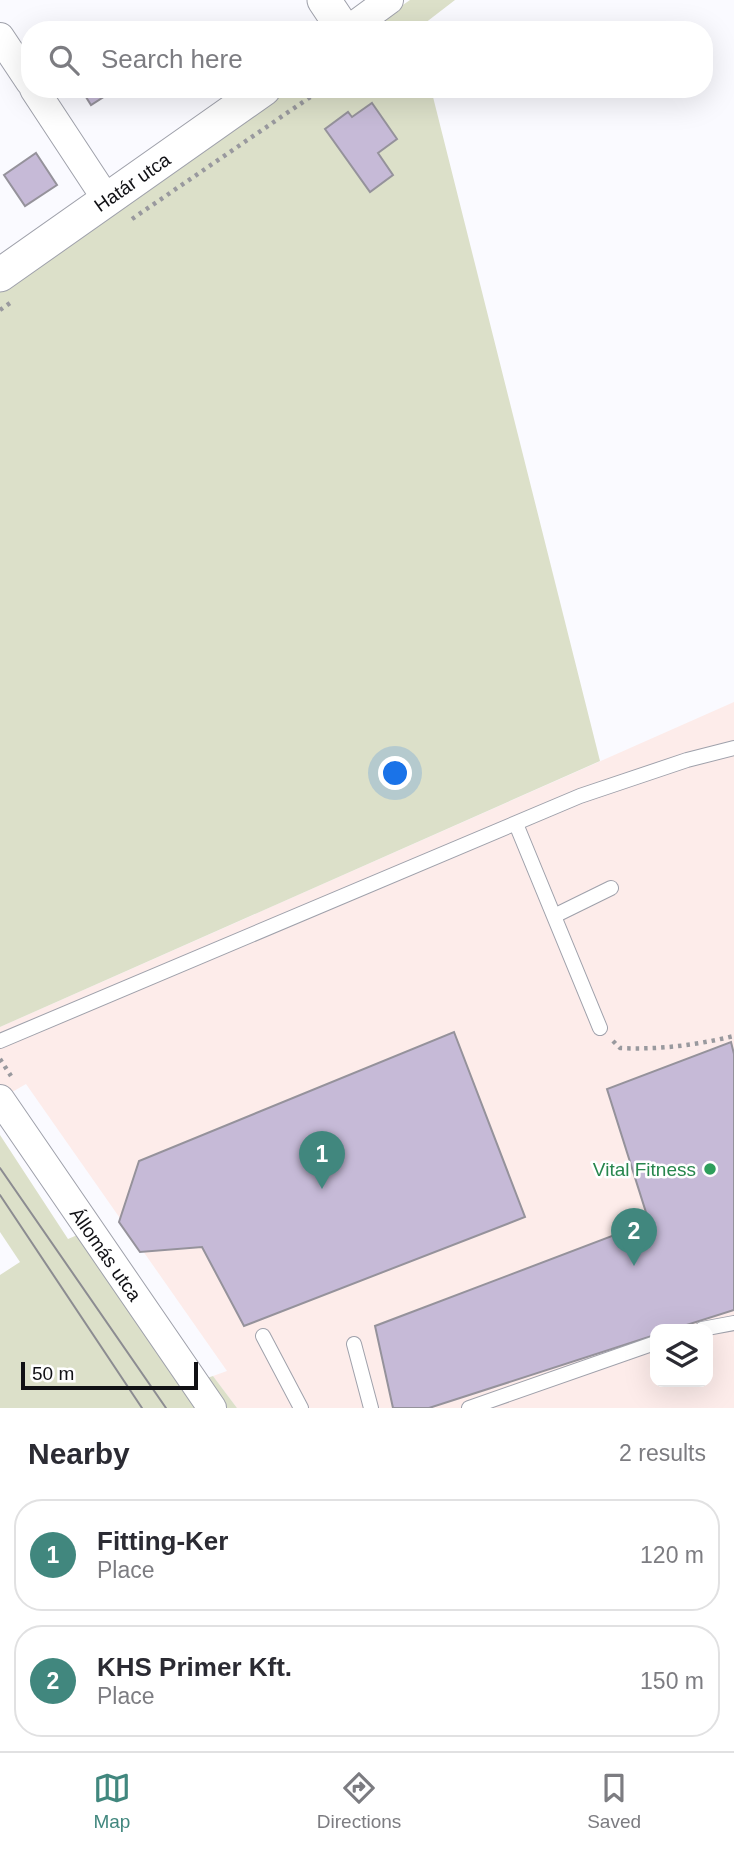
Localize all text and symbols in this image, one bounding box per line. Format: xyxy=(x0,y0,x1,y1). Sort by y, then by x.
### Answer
search box xyxy=(21,21,713,98)
icon: search xyxy=(45,41,83,79)
text: Search here xyxy=(101,44,243,74)
street label: Határ utca xyxy=(90,148,175,216)
your location xyxy=(378,756,412,790)
pin: 1 xyxy=(299,1131,345,1189)
place label: Vital Fitness xyxy=(593,1159,696,1180)
marker: Vital Fitness xyxy=(702,1161,718,1177)
street label: Állomás utca xyxy=(66,1204,146,1305)
pin: 2 xyxy=(611,1208,657,1266)
map controls xyxy=(650,1324,713,1387)
button: layers xyxy=(650,1324,713,1387)
scale bar xyxy=(21,1359,198,1391)
text: 50 m xyxy=(32,1363,74,1384)
text: Nearby xyxy=(28,1437,130,1470)
text: 2 results xyxy=(619,1440,706,1466)
text: Fitting-Ker xyxy=(97,1526,228,1556)
text: 1 xyxy=(47,1542,59,1568)
text: 120 m xyxy=(640,1542,704,1568)
text: Place xyxy=(97,1557,155,1583)
text: KHS Primer Kft. xyxy=(97,1652,292,1682)
text: 2 xyxy=(47,1668,59,1694)
text: 150 m xyxy=(640,1668,704,1694)
text: Place xyxy=(97,1683,155,1709)
tab: Map xyxy=(93,1769,131,1833)
tab: Directions xyxy=(317,1769,401,1833)
tab: Saved xyxy=(587,1769,641,1833)

